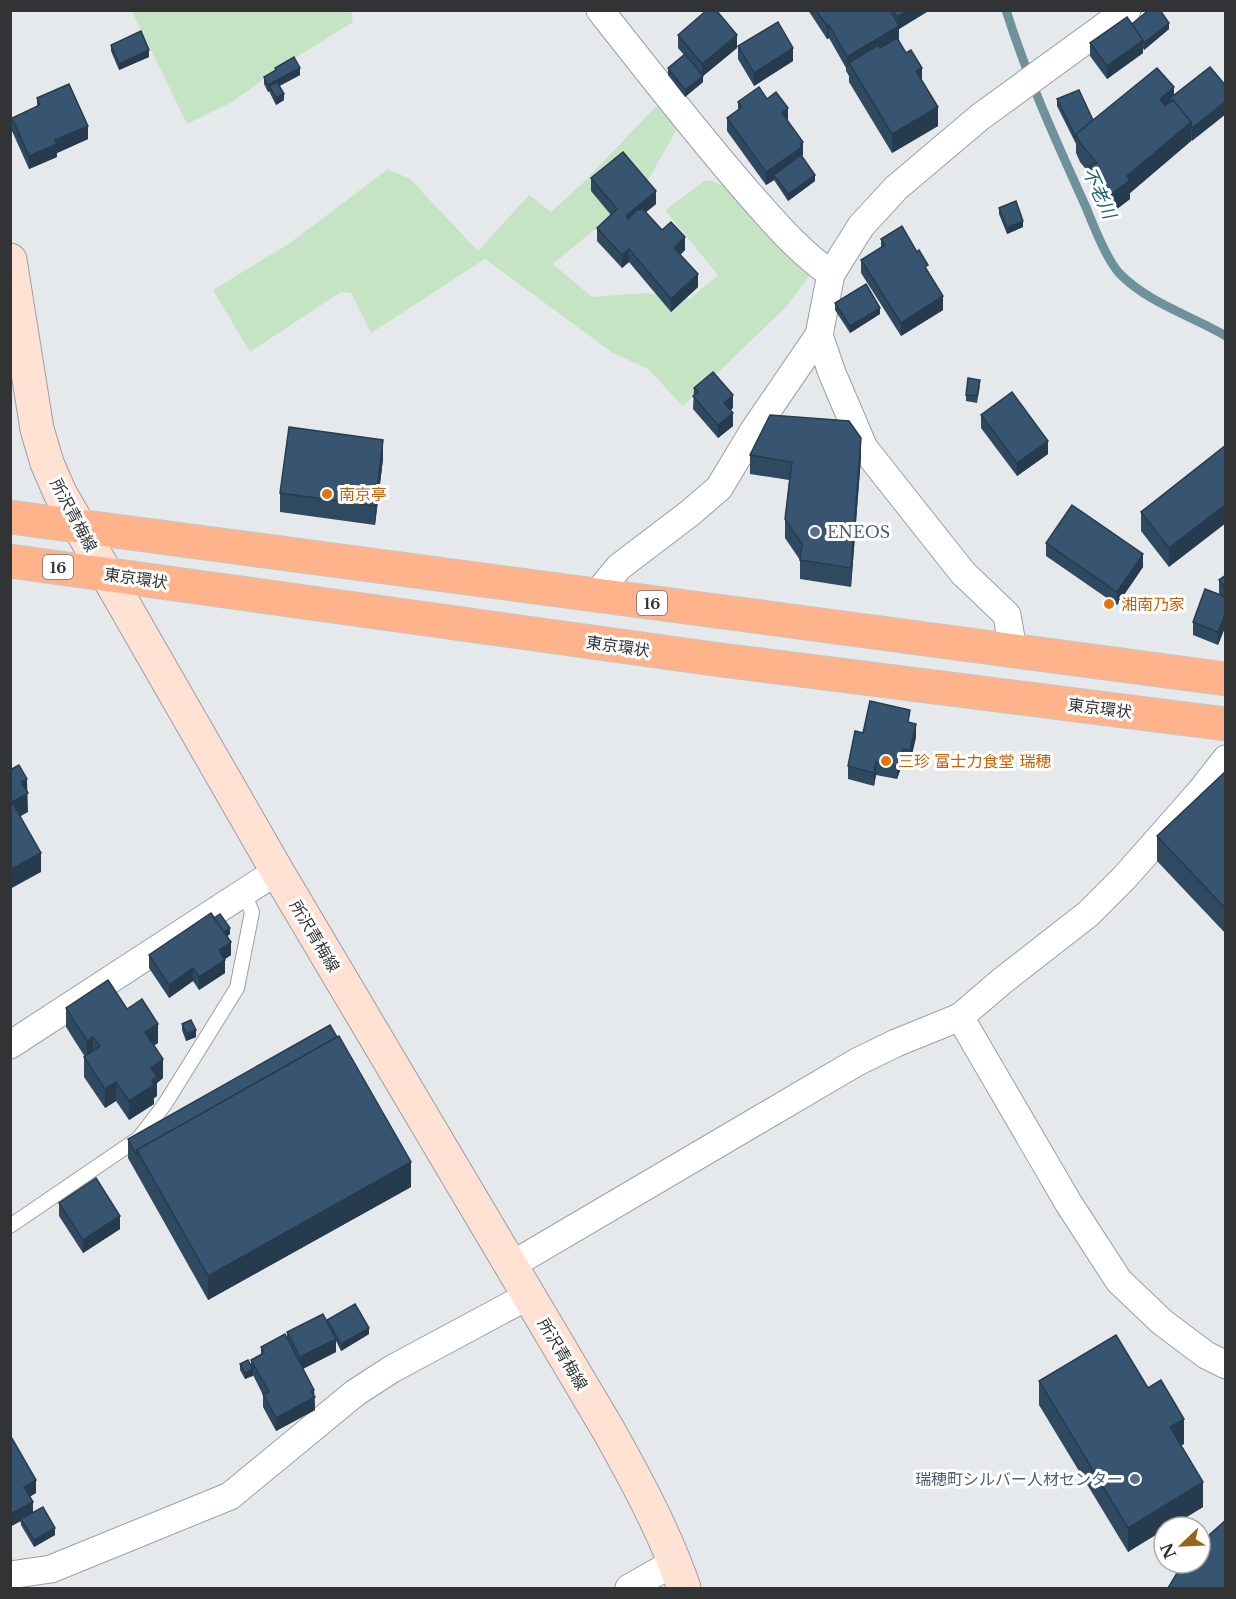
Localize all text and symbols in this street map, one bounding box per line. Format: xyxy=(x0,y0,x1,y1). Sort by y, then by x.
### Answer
water label: 不老川 xyxy=(1078,164,1121,224)
street label: 所沢青梅線 xyxy=(46,475,102,555)
place label: 南京亭 xyxy=(339,484,387,504)
marker: 南京亭 xyxy=(320,487,334,501)
place label: ENEOS xyxy=(827,522,890,542)
marker: ENEOS xyxy=(808,525,822,539)
road number: 16 xyxy=(43,555,73,579)
street label: 東京環状 xyxy=(103,564,169,592)
road number: 16 xyxy=(637,591,667,615)
place label: 湘南乃家 xyxy=(1121,594,1185,614)
marker: 湘南乃家 xyxy=(1102,597,1116,611)
street label: 東京環状 xyxy=(585,632,651,660)
street label: 東京環状 xyxy=(1067,694,1133,722)
place label: 三珍 富士力食堂 瑞穂 xyxy=(898,751,1051,771)
marker: 三珍 富士力食堂 瑞穂 xyxy=(879,754,893,768)
street label: 所沢青梅線 xyxy=(286,897,344,975)
street label: 所沢青梅線 xyxy=(534,1315,592,1393)
place label: 瑞穂町シルバー人材センター xyxy=(915,1469,1123,1489)
marker: 瑞穂町シルバー人材センター xyxy=(1128,1472,1142,1486)
north arrow xyxy=(1152,1515,1212,1575)
text: N xyxy=(1156,1540,1180,1562)

